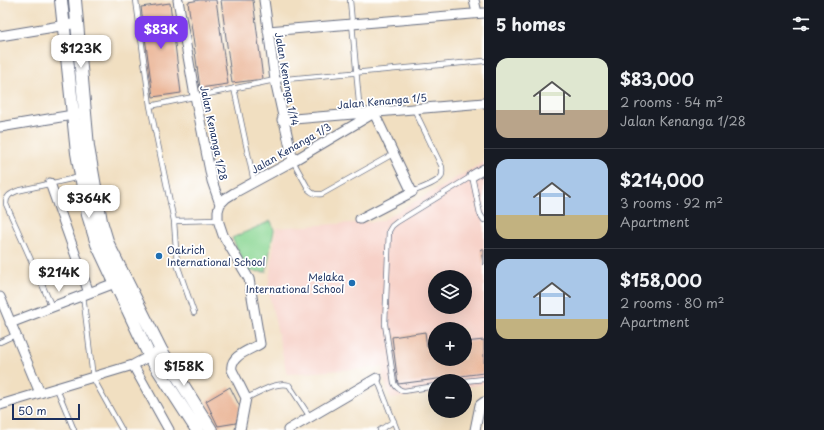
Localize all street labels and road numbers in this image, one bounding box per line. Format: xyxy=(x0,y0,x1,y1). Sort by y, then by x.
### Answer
street label: Jalan Kenanga 1/14 xyxy=(272,31,303,127)
street label: Jalan Kenanga 1/28 xyxy=(197,84,232,182)
street label: Jalan Kenanga 1/5 xyxy=(336,89,427,112)
street label: Jalan Kenanga 1/3 xyxy=(248,119,334,177)

